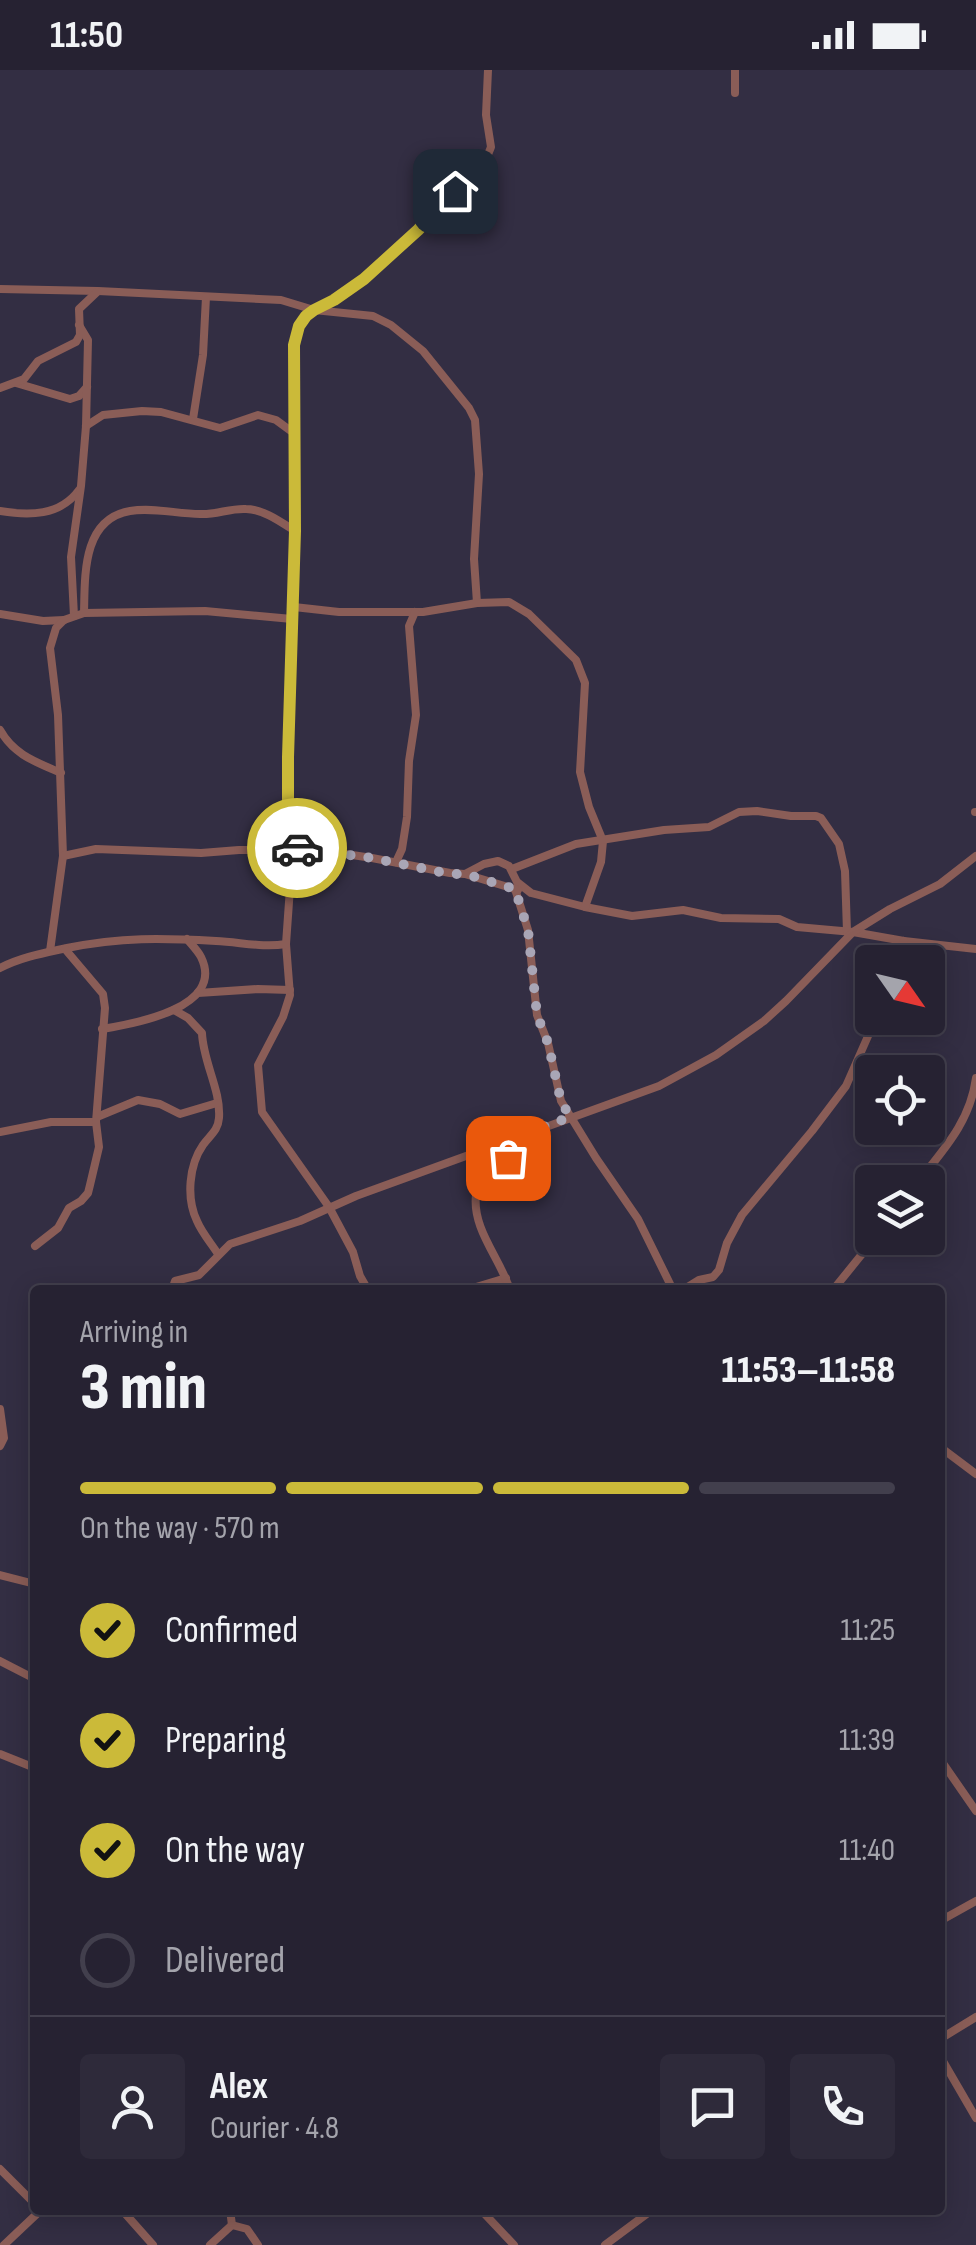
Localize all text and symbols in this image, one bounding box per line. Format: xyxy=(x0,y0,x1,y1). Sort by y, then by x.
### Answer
text: 11:50 xyxy=(50,13,123,58)
pin xyxy=(413,149,498,234)
icon: home xyxy=(428,164,483,219)
courier xyxy=(247,798,347,898)
icon: car xyxy=(270,821,325,876)
north arrow xyxy=(855,945,945,1035)
map controls xyxy=(855,945,945,1255)
button: locate xyxy=(855,1055,945,1145)
pin xyxy=(466,1116,551,1201)
icon: bag xyxy=(481,1131,536,1186)
button: layers xyxy=(855,1165,945,1255)
text: Arriving in xyxy=(80,1313,188,1352)
text: 11:53–11:58 xyxy=(721,1348,895,1393)
text: 3 min xyxy=(80,1350,207,1428)
text: On the way · 570 m xyxy=(80,1509,280,1548)
icon: check xyxy=(80,1603,135,1658)
text: Confirmed xyxy=(165,1608,298,1653)
text: 11:25 xyxy=(841,1611,895,1650)
icon: check xyxy=(80,1713,135,1768)
text: Preparing xyxy=(165,1718,286,1763)
text: 11:39 xyxy=(839,1721,895,1760)
icon: check xyxy=(80,1823,135,1878)
text: On the way xyxy=(165,1828,305,1873)
text: 11:40 xyxy=(839,1831,895,1870)
text: Delivered xyxy=(165,1938,285,1983)
button: person xyxy=(80,2054,185,2159)
button: chat xyxy=(660,2054,765,2159)
button: phone xyxy=(790,2054,895,2159)
text: Alex xyxy=(210,2064,268,2109)
text: Courier · 4.8 xyxy=(210,2109,339,2148)

